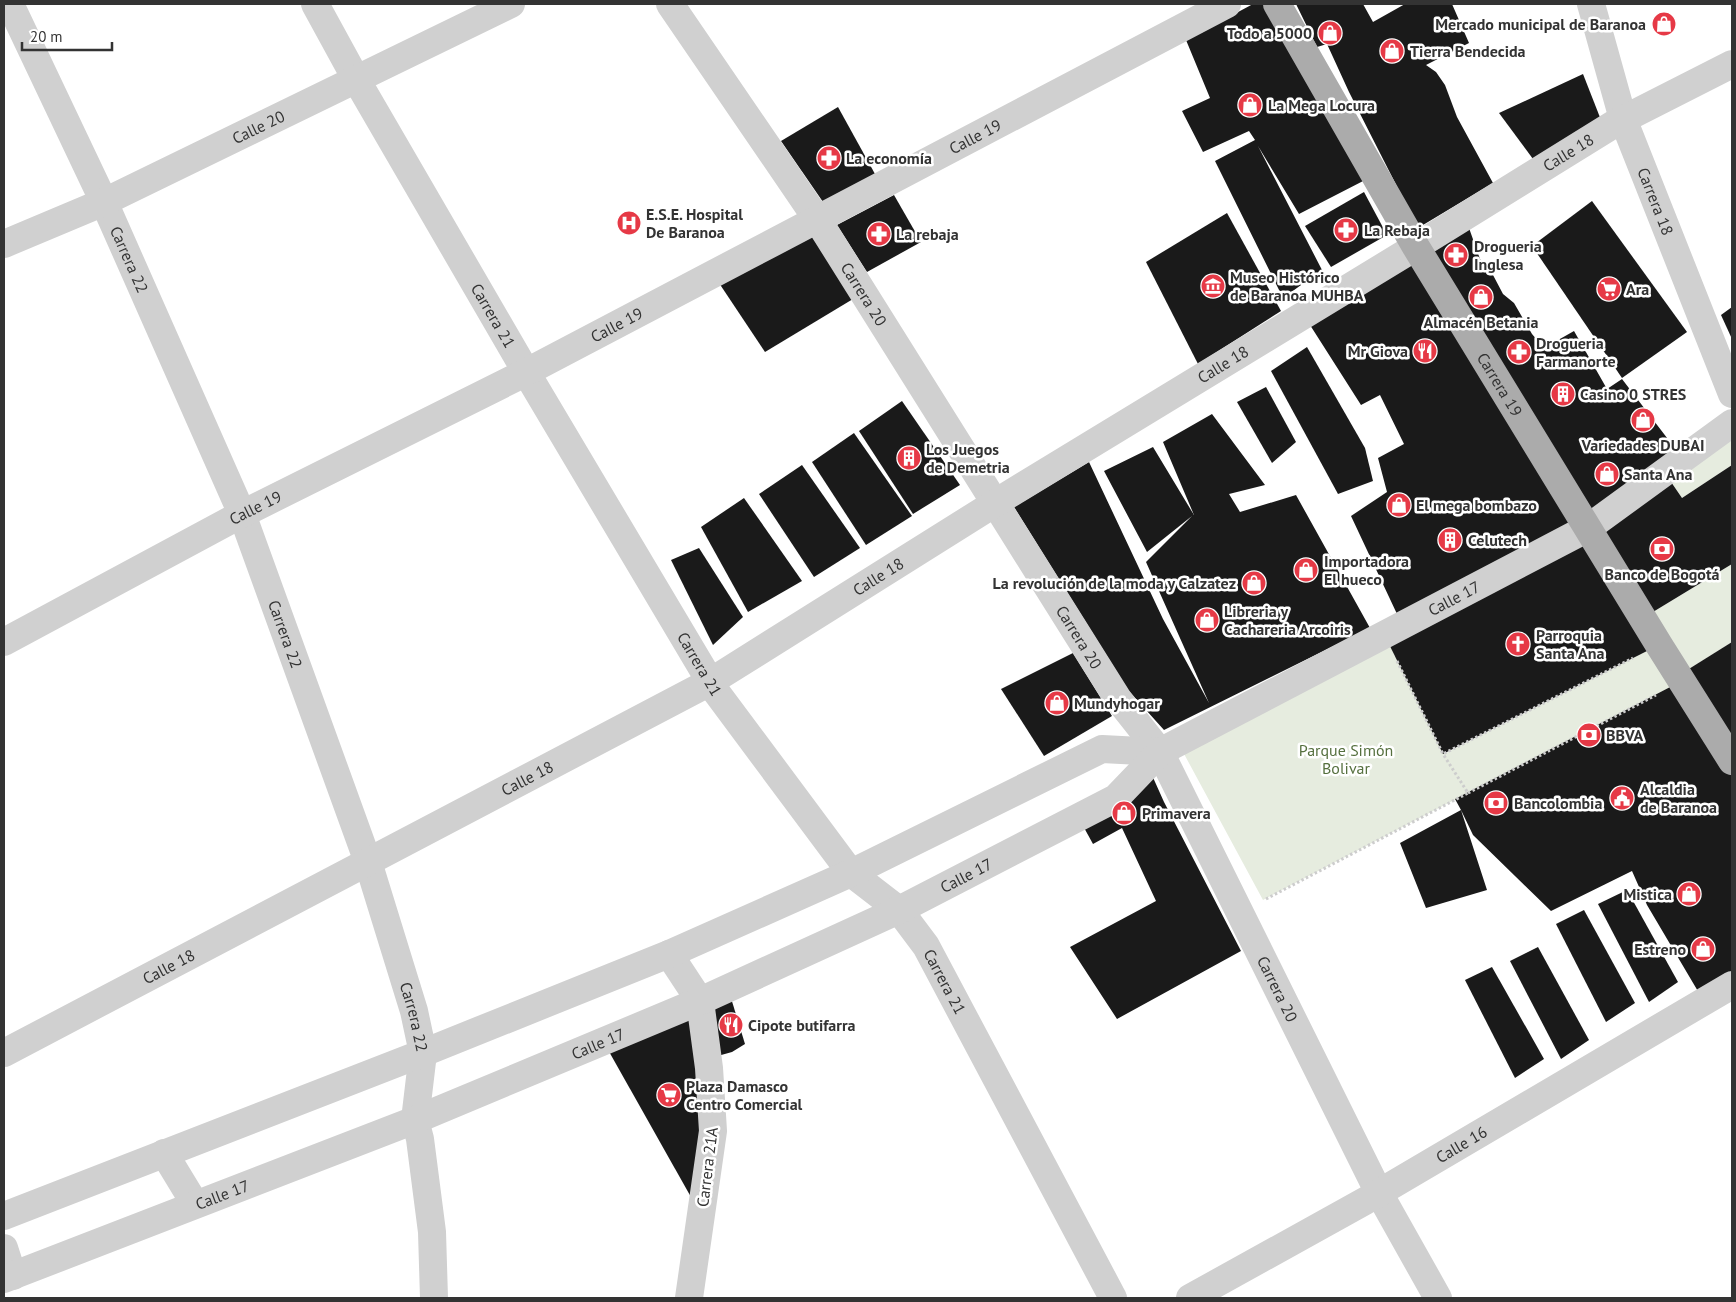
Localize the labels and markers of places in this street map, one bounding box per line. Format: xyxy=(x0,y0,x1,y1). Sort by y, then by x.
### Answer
shop icon: Mercado municipal de Baranoa xyxy=(1651,11,1677,37)
place label: Mercado municipal de Baranoa xyxy=(1435,14,1646,34)
shop icon: Todo a 5000 xyxy=(1317,20,1343,46)
place label: Todo a 5000 xyxy=(1227,23,1312,43)
shop icon: Tierra Bendecida xyxy=(1379,38,1405,64)
place label: Tierra Bendecida xyxy=(1410,41,1526,61)
shop icon: La Mega Locura xyxy=(1237,92,1263,118)
place label: La Mega Locura xyxy=(1268,95,1375,115)
pharmacy icon: La economía xyxy=(816,145,842,171)
place label: La economía xyxy=(846,148,932,168)
place label: E.S.E. Hospital De Baranoa xyxy=(646,204,743,242)
hospital icon: E.S.E. Hospital De Baranoa xyxy=(616,210,642,236)
pharmacy icon: La Rebaja xyxy=(1333,217,1359,243)
place label: La Rebaja xyxy=(1364,220,1430,240)
pharmacy icon: La rebaja xyxy=(866,221,892,247)
place label: La rebaja xyxy=(896,224,959,244)
place label: Drogueria Inglesa xyxy=(1474,236,1542,274)
pharmacy icon: Drogueria Inglesa xyxy=(1443,242,1469,268)
place label: Museo Histórico de Baranoa MUHBA xyxy=(1230,267,1364,305)
museum icon: Museo Histórico de Baranoa MUHBA xyxy=(1200,273,1226,299)
supermarket icon: Ara xyxy=(1596,276,1622,302)
place label: Ara xyxy=(1626,279,1649,299)
shop icon: Almacén Betania xyxy=(1468,284,1494,310)
place label: Almacén Betania xyxy=(1424,312,1538,332)
place label: Drogueria Farmanorte xyxy=(1536,333,1616,371)
restaurant icon: Mr Giova xyxy=(1412,338,1438,364)
pharmacy icon: Drogueria Farmanorte xyxy=(1506,339,1532,365)
place label: Mr Giova xyxy=(1348,341,1408,361)
building icon: Casino 0 STRES xyxy=(1550,381,1576,407)
place label: Casino 0 STRES xyxy=(1580,384,1686,404)
shop icon: Variedades DUBAI xyxy=(1630,407,1656,433)
place label: Variedades DUBAI xyxy=(1581,435,1704,455)
place label: Los Juegos de Demetria xyxy=(926,439,1010,477)
building icon: Los Juegos de Demetria xyxy=(896,445,922,471)
shop icon: Santa Ana xyxy=(1594,461,1620,487)
place label: Santa Ana xyxy=(1624,464,1692,484)
shop icon: El mega bombazo xyxy=(1386,492,1412,518)
place label: El mega bombazo xyxy=(1416,495,1537,515)
building icon: Celutech xyxy=(1437,527,1463,553)
place label: Celutech xyxy=(1468,530,1527,550)
bank icon: Banco de Bogotá xyxy=(1649,536,1675,562)
place label: Importadora El hueco xyxy=(1324,551,1409,589)
shop icon: Importadora El hueco xyxy=(1293,557,1319,583)
place label: Banco de Bogotá xyxy=(1605,564,1720,584)
shop icon: La revolución de la moda y Calzatez xyxy=(1241,570,1267,596)
place label: La revolución de la moda y Calzatez xyxy=(993,573,1236,593)
place label: Libreria y Cachareria Arcoiris xyxy=(1224,601,1351,639)
shop icon: Libreria y Cachareria Arcoiris xyxy=(1194,607,1220,633)
place label: Parroquia Santa Ana xyxy=(1536,625,1604,663)
church icon: Parroquia Santa Ana xyxy=(1505,631,1531,657)
shop icon: Mundyhogar xyxy=(1044,690,1070,716)
place label: Mundyhogar xyxy=(1074,693,1160,713)
bank icon: BBVA xyxy=(1576,722,1602,748)
place label: BBVA xyxy=(1606,725,1643,745)
place label: Alcaldia de Baranoa xyxy=(1640,779,1717,817)
public building icon: Alcaldia de Baranoa xyxy=(1609,785,1635,811)
bank icon: Bancolombia xyxy=(1483,790,1509,816)
place label: Bancolombia xyxy=(1514,793,1602,813)
shop icon: Primavera xyxy=(1111,800,1137,826)
place label: Primavera xyxy=(1142,803,1211,823)
shop icon: Mistica xyxy=(1676,881,1702,907)
place label: Mistica xyxy=(1623,884,1672,904)
shop icon: Estreno xyxy=(1690,936,1716,962)
place label: Estreno xyxy=(1634,939,1686,959)
restaurant icon: Cipote butifarra xyxy=(718,1012,744,1038)
place label: Cipote butifarra xyxy=(748,1015,856,1035)
place label: Plaza Damasco Centro Comercial xyxy=(686,1076,803,1114)
supermarket icon: Plaza Damasco Centro Comercial xyxy=(656,1082,682,1108)

